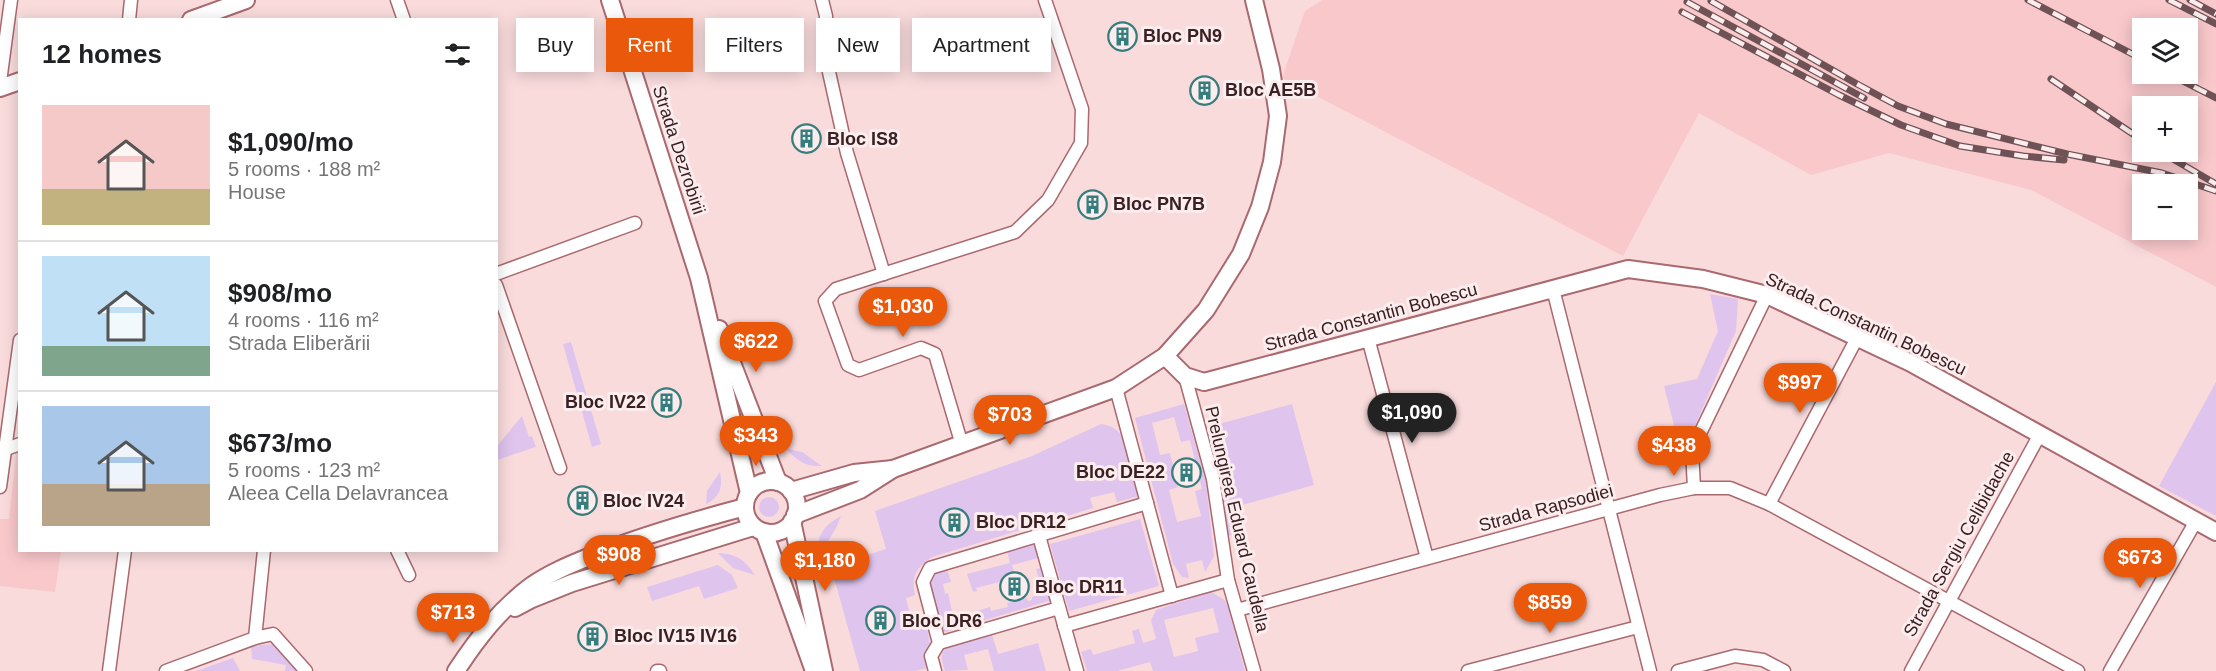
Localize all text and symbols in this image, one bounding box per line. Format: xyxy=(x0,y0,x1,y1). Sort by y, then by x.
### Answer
chip: Buy xyxy=(516,18,594,72)
chip: Rent xyxy=(606,18,693,72)
chip: Filters xyxy=(705,18,804,72)
chip: New xyxy=(816,18,900,72)
chip: Apartment xyxy=(912,18,1051,72)
map controls xyxy=(2132,18,2198,240)
button: layers xyxy=(2132,18,2198,84)
building icon: Bloc PN9 xyxy=(1106,20,1138,52)
place label: Bloc PN9 xyxy=(1143,26,1222,46)
icon: filters xyxy=(441,38,474,71)
text: 12 homes xyxy=(42,39,162,69)
building icon: Bloc AE5B xyxy=(1188,74,1220,106)
place label: Bloc AE5B xyxy=(1225,80,1316,100)
street label: Strada Dezrobirii xyxy=(649,83,709,217)
button: + xyxy=(2132,96,2198,162)
building icon: Bloc IS8 xyxy=(790,123,822,155)
text: $1,090/mo xyxy=(228,127,354,157)
icon: home xyxy=(90,129,162,201)
place label: Bloc IS8 xyxy=(827,129,898,149)
text: 5 rooms · 188 m² xyxy=(228,158,380,180)
button: − xyxy=(2132,174,2198,240)
text: House xyxy=(228,181,286,203)
building icon: Bloc PN7B xyxy=(1076,188,1108,220)
place label: Bloc PN7B xyxy=(1113,194,1205,214)
street label: Strada Constantin Bobescu xyxy=(1762,269,1970,379)
text: $908/mo xyxy=(228,278,332,308)
street label: Strada Constantin Bobescu xyxy=(1263,279,1479,355)
icon: home xyxy=(90,280,162,352)
pin: $1,030 xyxy=(854,287,952,338)
text: $1,030 xyxy=(872,295,934,317)
text: 4 rooms · 116 m² xyxy=(228,309,379,331)
pin: $622 xyxy=(720,322,792,373)
text: $622 xyxy=(734,330,778,352)
text: Strada Eliberării xyxy=(228,332,370,354)
pin: $997 xyxy=(1764,363,1836,414)
text: $997 xyxy=(1778,371,1822,393)
building icon: Bloc IV22 xyxy=(651,386,683,418)
place label: Bloc IV22 xyxy=(565,392,646,412)
pin: $1,090 xyxy=(1363,393,1461,444)
pin: $703 xyxy=(974,395,1046,446)
text: $1,090 xyxy=(1381,401,1443,423)
text: $703 xyxy=(988,403,1032,425)
street label: Prelungirea Eduard Caudella xyxy=(1201,404,1273,635)
pin: $343 xyxy=(720,416,792,467)
text: $343 xyxy=(734,424,778,446)
pin: $438 xyxy=(1638,426,1710,477)
text: $673/mo xyxy=(228,428,332,458)
icon: home xyxy=(90,430,162,502)
text: $438 xyxy=(1652,434,1696,456)
street label: Strada Sergiu Celibidache xyxy=(1900,448,2018,640)
building icon: Bloc DE22 xyxy=(1170,456,1202,488)
text: 5 rooms · 123 m² xyxy=(228,459,380,481)
place label: Bloc DE22 xyxy=(1076,462,1165,482)
street label: Strada Rapsodiei xyxy=(1477,480,1615,536)
text: Aleea Cella Delavrancea xyxy=(228,482,448,504)
building icon: Bloc IV24 xyxy=(566,485,598,517)
place label: Bloc IV24 xyxy=(603,491,684,511)
building icon: Bloc DR12 xyxy=(939,506,971,538)
place label: Bloc DR12 xyxy=(976,512,1066,532)
pin: $908 xyxy=(583,535,655,586)
pin: $673 xyxy=(2104,538,2176,589)
pin: $1,180 xyxy=(776,541,874,592)
text: $908 xyxy=(597,543,641,565)
text: $673 xyxy=(2118,546,2162,568)
text: $1,180 xyxy=(794,549,856,571)
building icon: Bloc DR11 xyxy=(998,571,1030,603)
place label: Bloc DR11 xyxy=(1035,577,1124,597)
pin: $859 xyxy=(1514,583,1586,634)
text: $859 xyxy=(1528,591,1572,613)
pin: $713 xyxy=(417,593,489,644)
text: $713 xyxy=(431,601,475,623)
building icon: Bloc DR6 xyxy=(865,605,897,637)
place label: Bloc DR6 xyxy=(902,611,982,631)
building icon: Bloc IV15 IV16 xyxy=(577,620,609,652)
place label: Bloc IV15 IV16 xyxy=(614,626,737,646)

